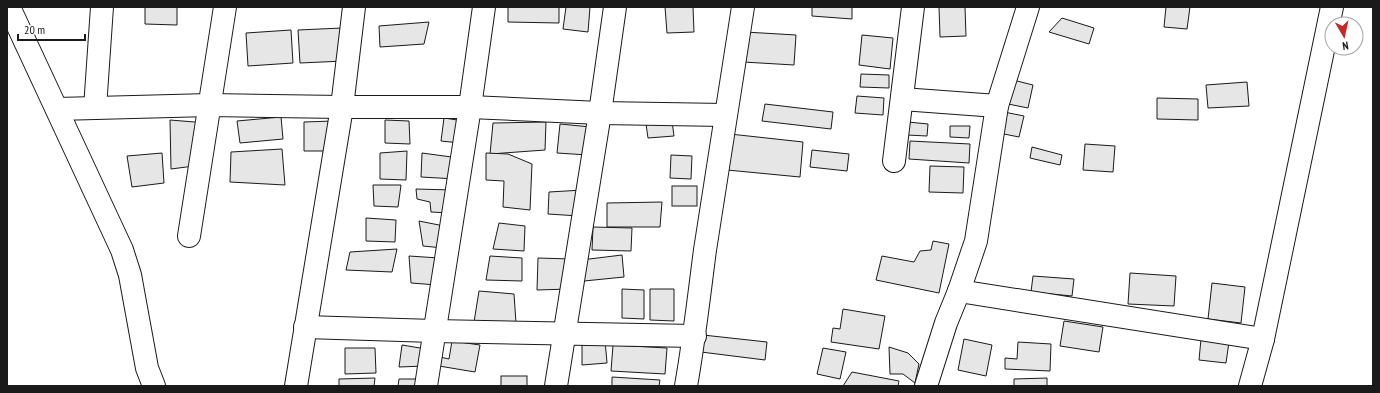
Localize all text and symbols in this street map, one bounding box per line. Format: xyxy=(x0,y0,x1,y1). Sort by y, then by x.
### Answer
scale bar xyxy=(18,16,85,42)
north arrow xyxy=(1324,16,1364,56)
text: 20 m xyxy=(24,22,45,37)
text: N xyxy=(1341,38,1350,53)

